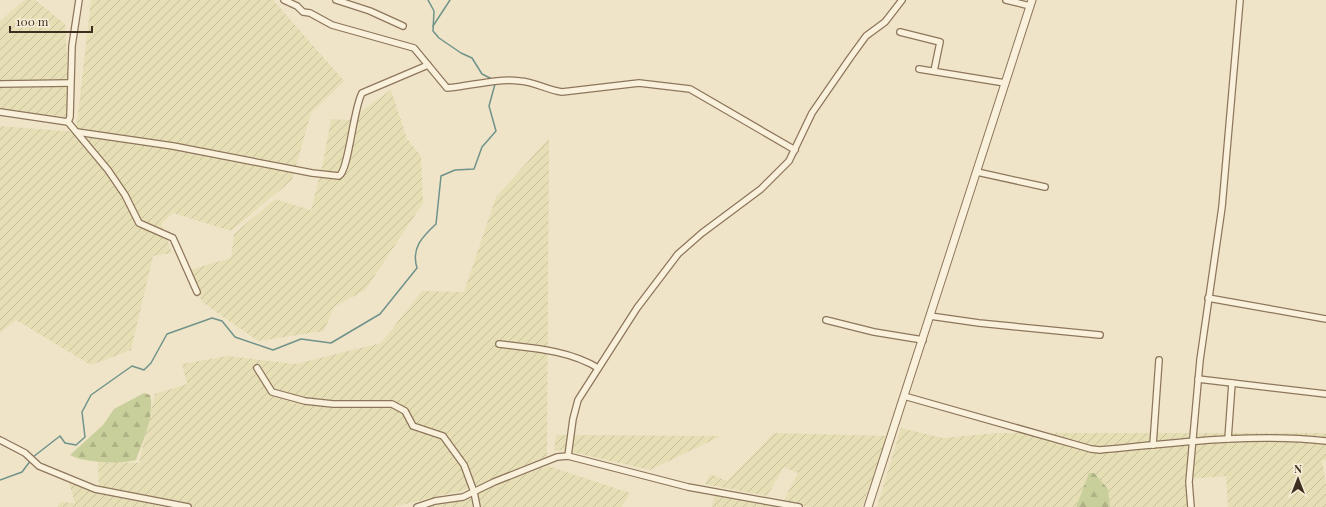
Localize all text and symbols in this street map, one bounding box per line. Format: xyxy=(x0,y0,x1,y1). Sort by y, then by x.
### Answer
scale bar xyxy=(10,8,92,34)
text: 100 m xyxy=(16,13,49,29)
north arrow xyxy=(1278,459,1318,499)
text: N xyxy=(1294,461,1302,476)

